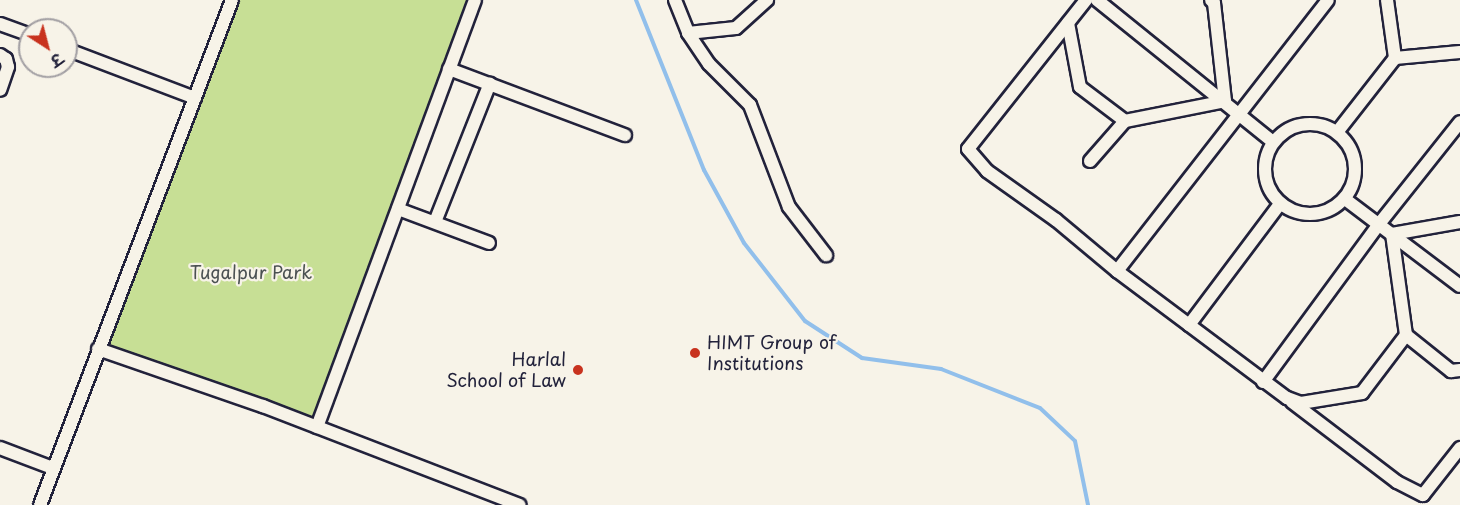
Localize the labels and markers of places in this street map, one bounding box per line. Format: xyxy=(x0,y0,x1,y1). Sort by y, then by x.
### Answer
place label: HIMT Group of Institutions xyxy=(707,332,839,374)
marker: HIMT Group of Institutions xyxy=(688,346,702,360)
place label: Harlal School of Law xyxy=(446,349,566,392)
marker: Harlal School of Law xyxy=(571,363,585,377)

